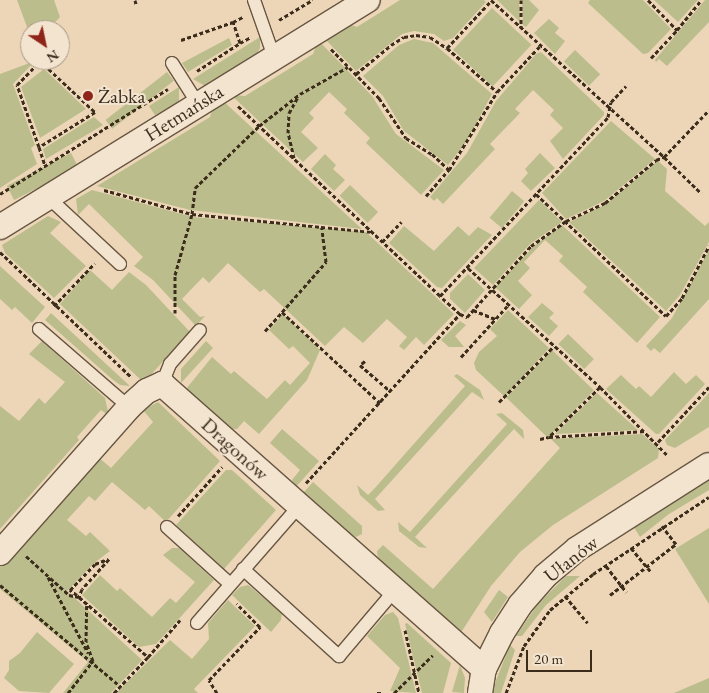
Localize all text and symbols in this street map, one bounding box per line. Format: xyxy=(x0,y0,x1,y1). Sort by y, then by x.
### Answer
north arrow xyxy=(20,20,70,70)
text: N xyxy=(43,46,63,67)
street label: Hetmańska xyxy=(140,79,228,147)
place label: Żabka xyxy=(98,84,145,108)
marker: Żabka xyxy=(82,90,94,102)
street label: Dragonów xyxy=(196,413,274,485)
street label: Ułanów xyxy=(539,530,603,588)
scale bar xyxy=(529,640,595,672)
text: 20 m xyxy=(534,649,563,668)

